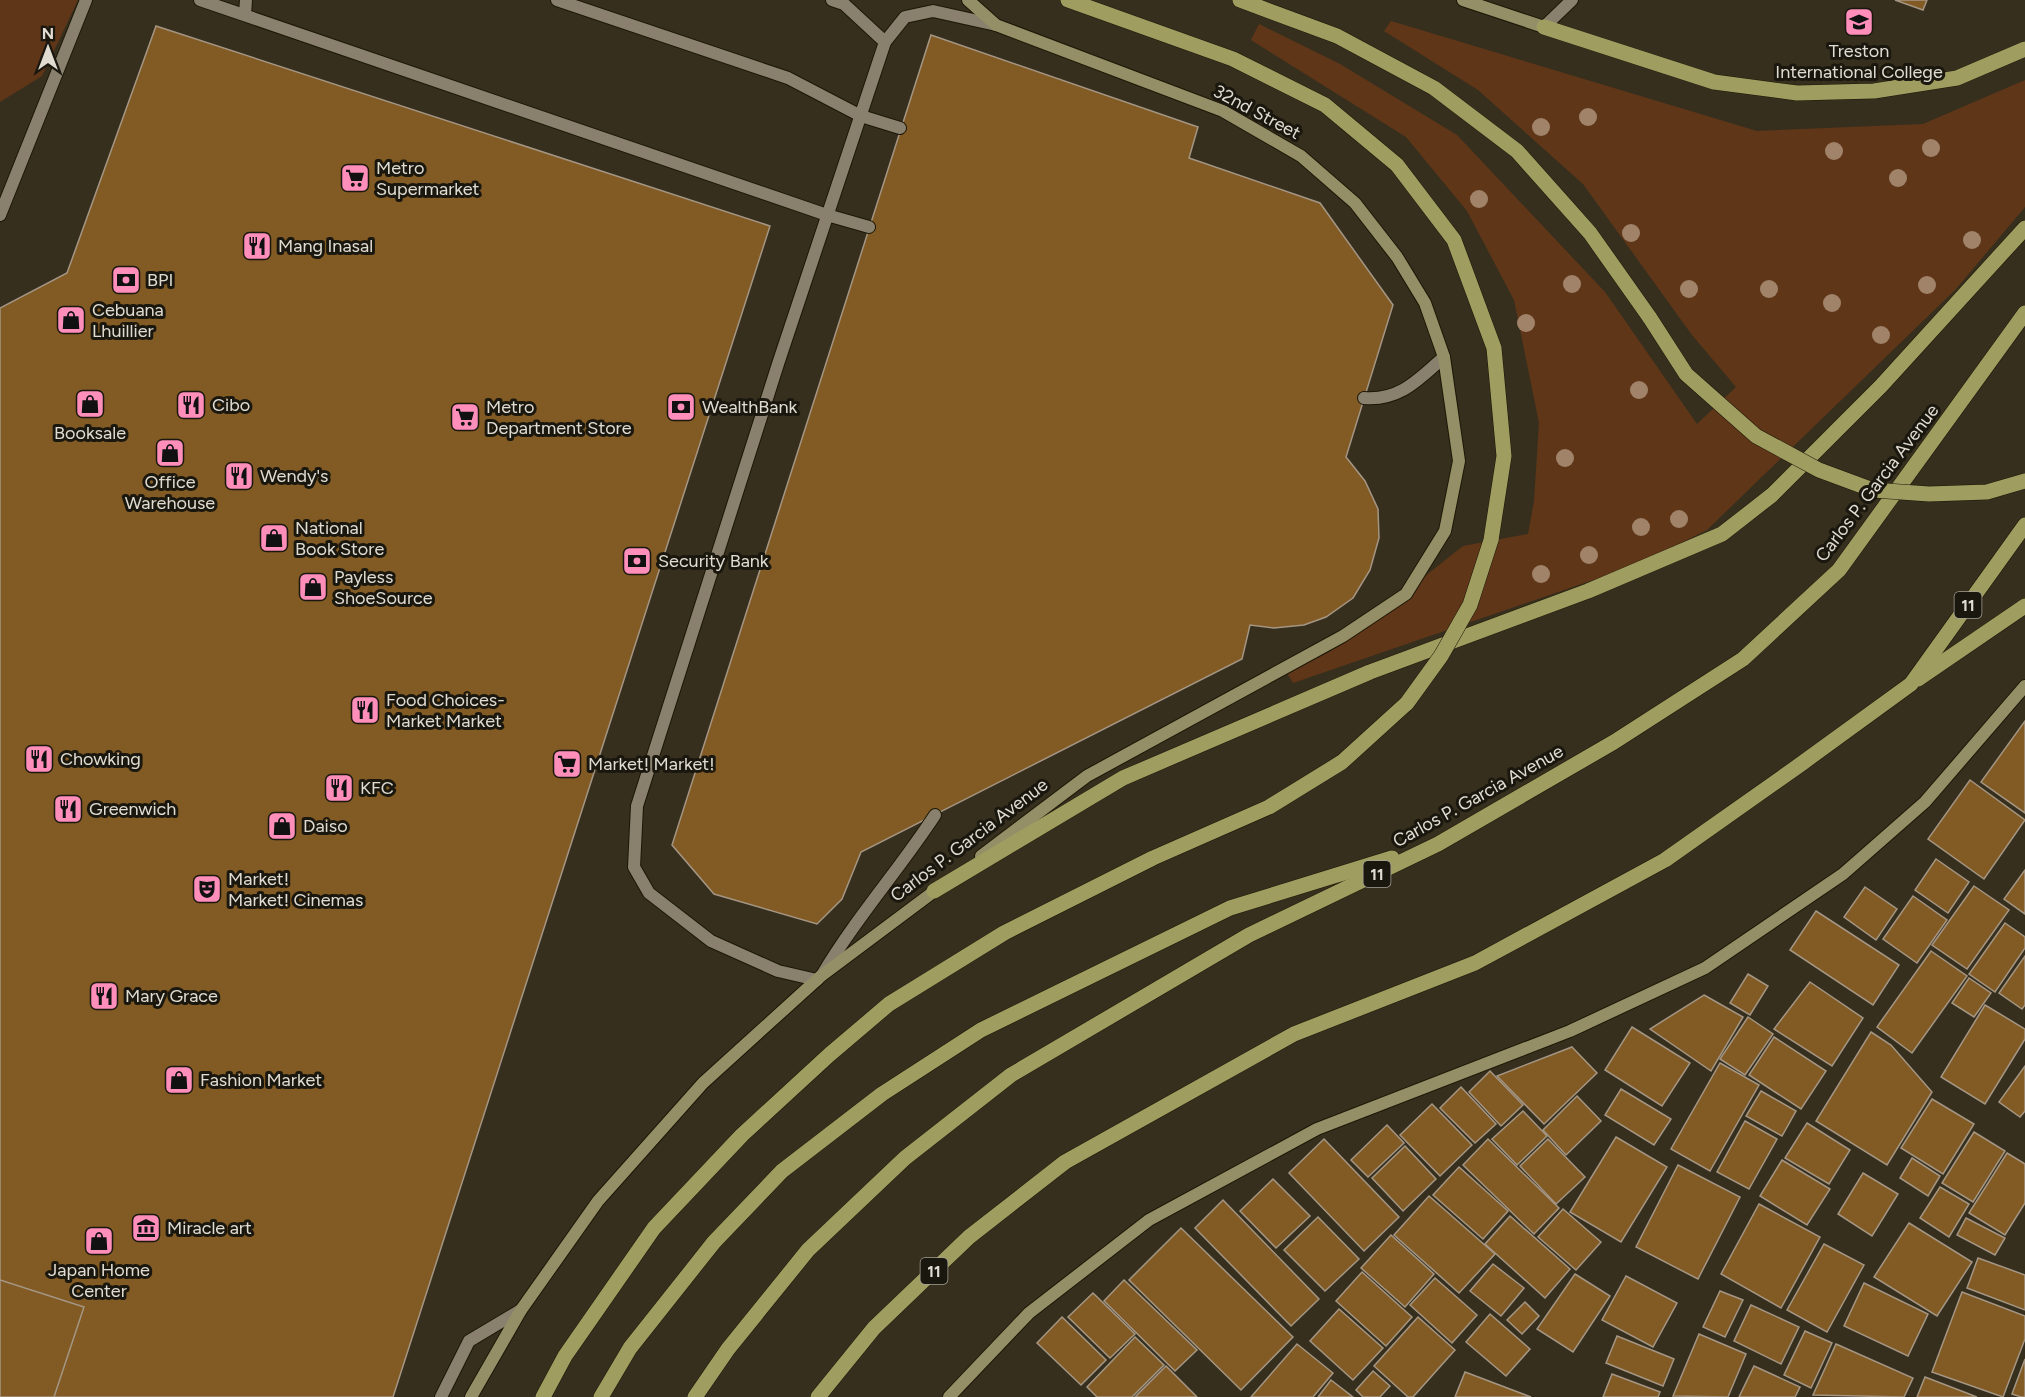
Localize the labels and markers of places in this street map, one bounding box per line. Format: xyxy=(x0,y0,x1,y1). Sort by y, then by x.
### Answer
school or university icon: Treston International College xyxy=(1843,6,1875,38)
place label: Treston International College xyxy=(1775,40,1943,83)
place label: Metro Supermarket xyxy=(376,157,480,200)
supermarket icon: Metro Supermarket xyxy=(339,162,371,194)
restaurant icon: Mang Inasal xyxy=(241,230,273,262)
place label: Mang Inasal xyxy=(278,235,373,257)
bank icon: BPI xyxy=(110,264,142,296)
place label: BPI xyxy=(147,269,173,291)
place label: Cebuana Lhuillier xyxy=(92,299,164,342)
shop icon: Cebuana Lhuillier xyxy=(55,304,87,336)
shop icon: Booksale xyxy=(74,388,106,420)
restaurant icon: Cibo xyxy=(175,389,207,421)
bank icon: WealthBank xyxy=(665,391,697,423)
place label: Cibo xyxy=(212,394,250,416)
place label: Metro Department Store xyxy=(486,396,632,439)
place label: WealthBank xyxy=(702,396,798,418)
supermarket icon: Metro Department Store xyxy=(449,401,481,433)
place label: Booksale xyxy=(54,422,126,444)
shop icon: Office Warehouse xyxy=(154,437,186,469)
restaurant icon: Wendy's xyxy=(223,460,255,492)
place label: Wendy's xyxy=(260,465,328,487)
place label: Office Warehouse xyxy=(125,471,215,514)
place label: National Book Store xyxy=(295,517,384,560)
shop icon: National Book Store xyxy=(258,522,290,554)
bank icon: Security Bank xyxy=(621,545,653,577)
place label: Security Bank xyxy=(658,550,769,572)
place label: Payless ShoeSource xyxy=(334,566,433,609)
shop icon: Payless ShoeSource xyxy=(297,571,329,603)
place label: Food Choices- Market Market xyxy=(386,689,505,732)
restaurant icon: Food Choices- Market Market xyxy=(349,694,381,726)
restaurant icon: Chowking xyxy=(23,743,55,775)
place label: Chowking xyxy=(60,748,141,770)
supermarket icon: Market! Market! xyxy=(551,748,583,780)
place label: Market! Market! xyxy=(588,753,715,775)
restaurant icon: KFC xyxy=(323,772,355,804)
place label: KFC xyxy=(360,777,394,799)
restaurant icon: Greenwich xyxy=(52,793,84,825)
place label: Greenwich xyxy=(89,798,176,820)
shop icon: Daiso xyxy=(266,810,298,842)
place label: Daiso xyxy=(303,815,348,837)
place label: Market! Market! Cinemas xyxy=(228,868,363,911)
theatre icon: Market! Market! Cinemas xyxy=(191,873,223,905)
restaurant icon: Mary Grace xyxy=(88,980,120,1012)
place label: Mary Grace xyxy=(125,985,218,1007)
shop icon: Fashion Market xyxy=(163,1064,195,1096)
place label: Fashion Market xyxy=(200,1069,322,1091)
museum icon: Miracle art xyxy=(130,1212,162,1244)
place label: Miracle art xyxy=(167,1217,252,1239)
shop icon: Japan Home Center xyxy=(83,1225,115,1257)
place label: Japan Home Center xyxy=(48,1259,150,1302)

